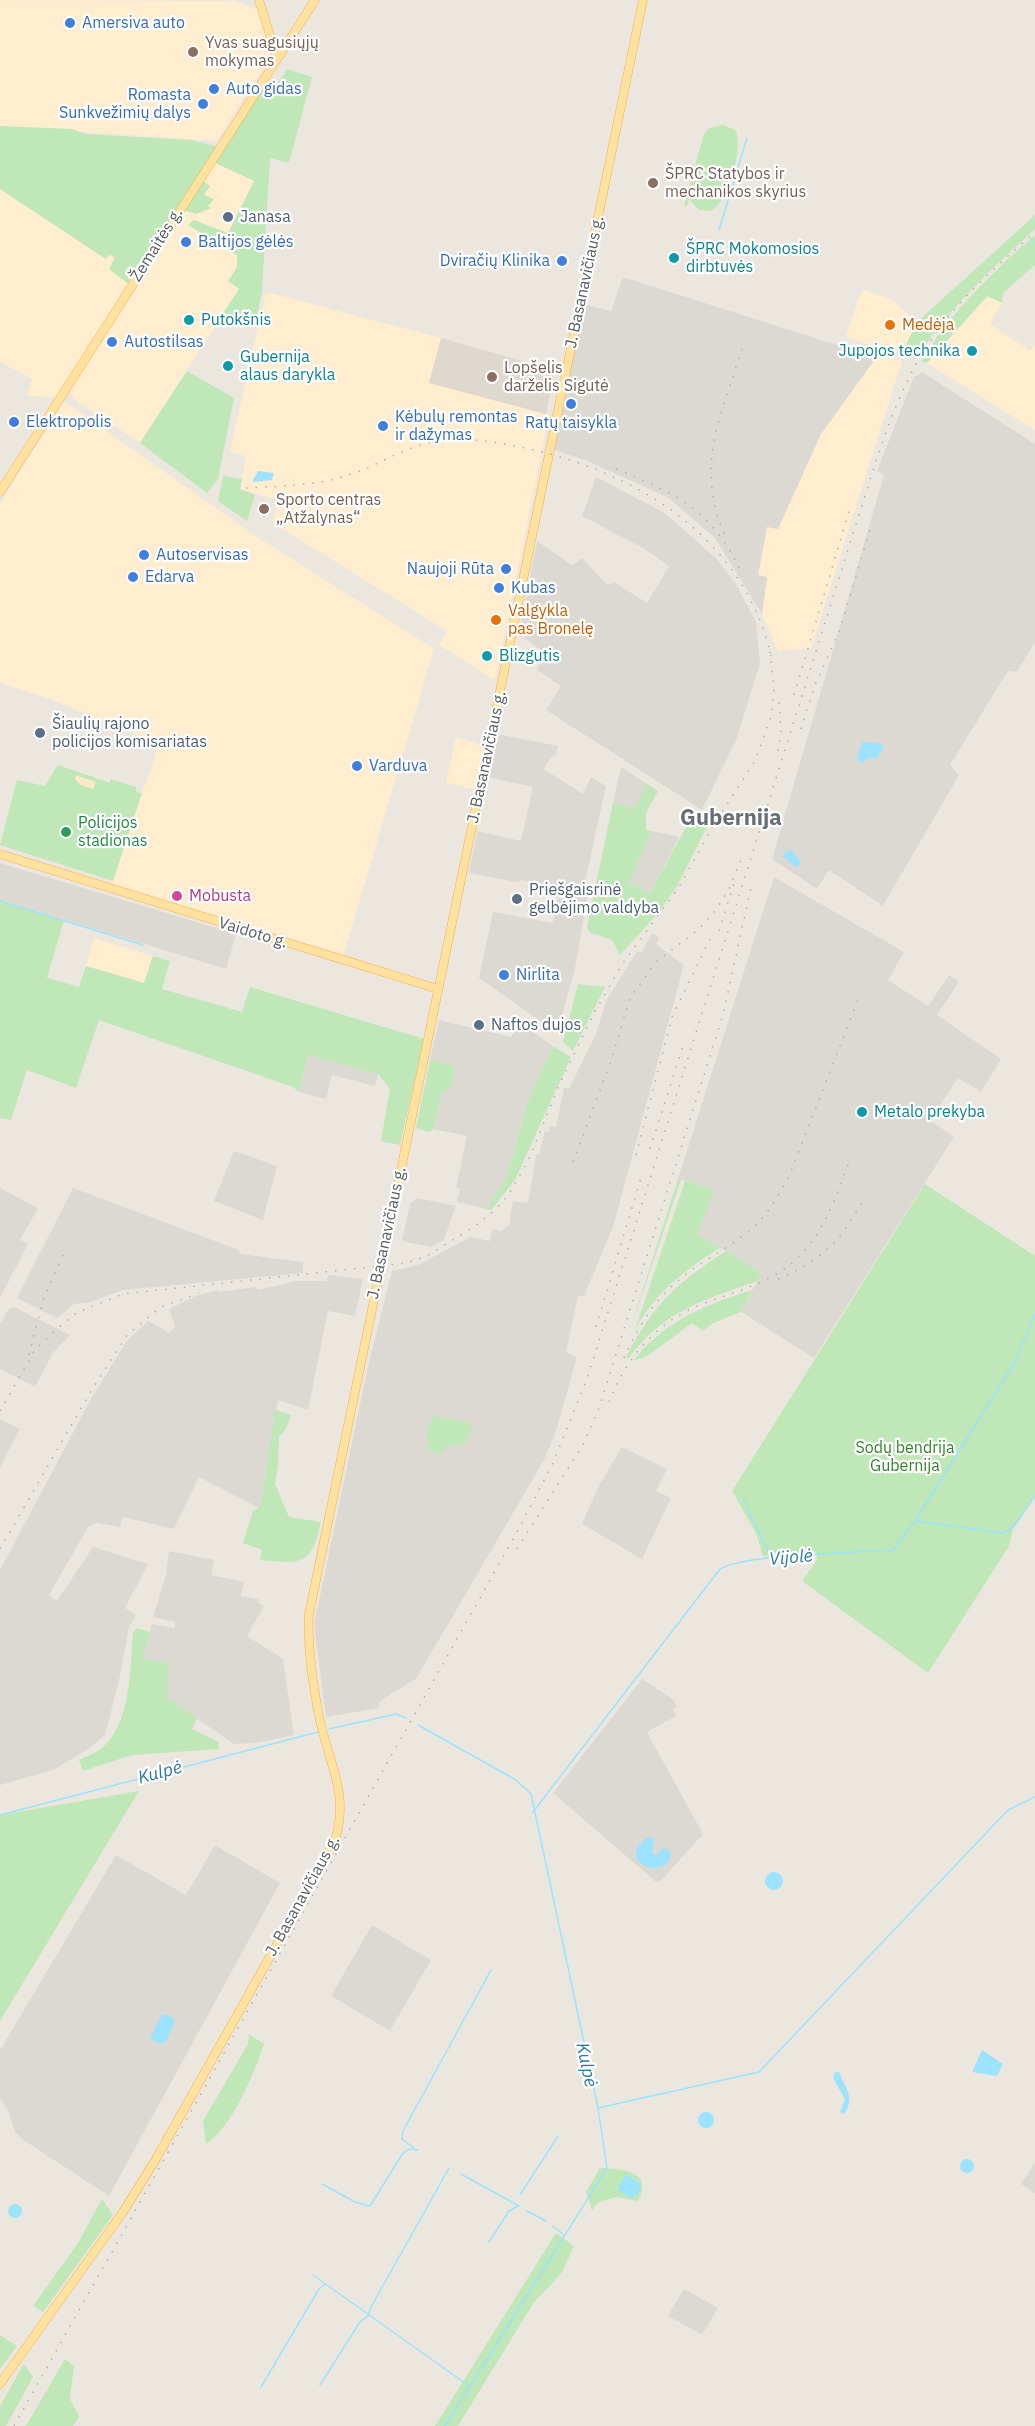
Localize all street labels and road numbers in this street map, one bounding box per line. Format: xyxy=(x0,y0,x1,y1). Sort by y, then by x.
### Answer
street label: Žemaitės g. xyxy=(127,205,187,285)
street label: J. Basanavičiaus g. xyxy=(562,214,608,350)
street label: J. Basanavičiaus g. xyxy=(464,689,510,825)
street label: Vaidoto g. xyxy=(216,913,290,953)
street label: J. Basanavičiaus g. xyxy=(364,1165,410,1301)
street label: J. Basanavičiaus g. xyxy=(262,1832,344,1960)

